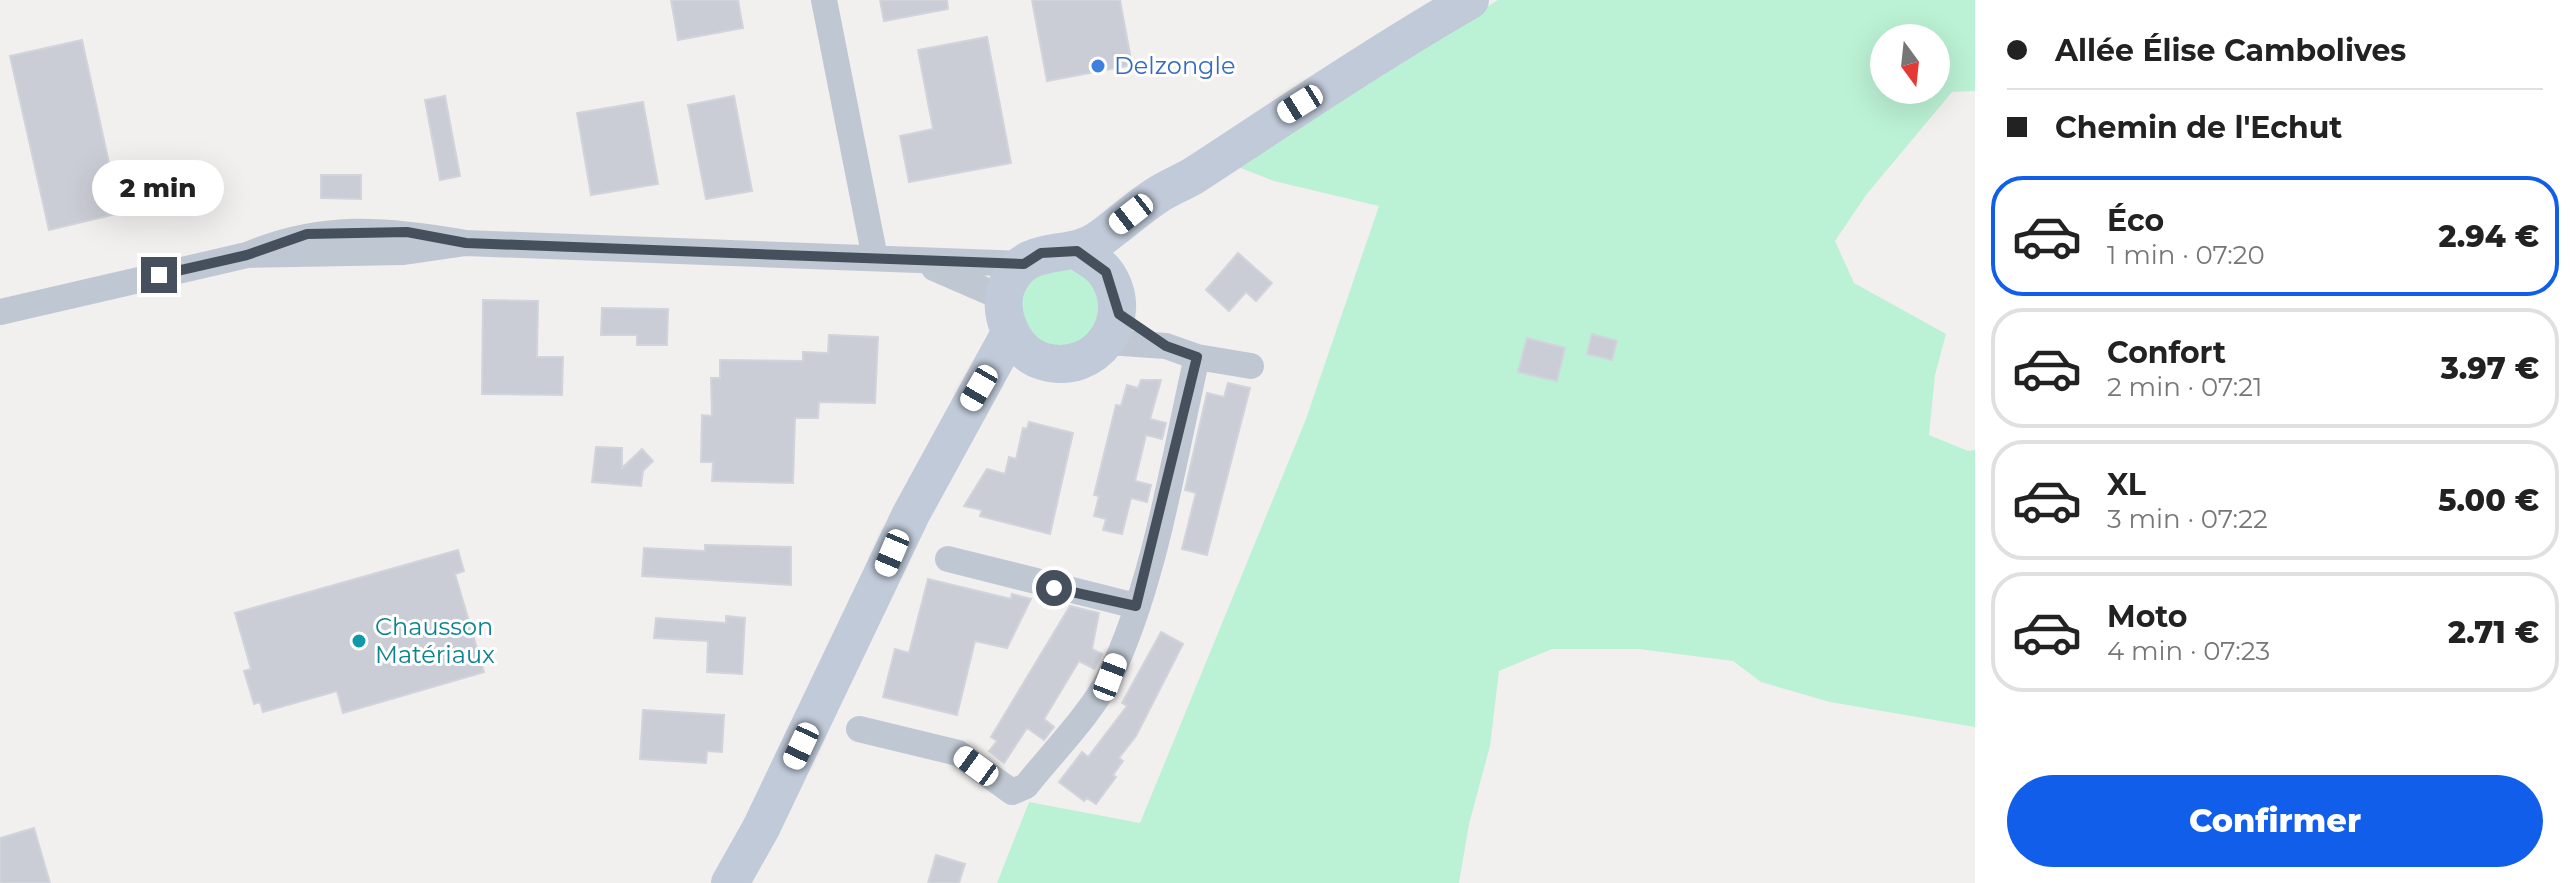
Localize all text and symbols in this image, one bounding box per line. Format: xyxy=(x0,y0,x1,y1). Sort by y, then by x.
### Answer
north arrow xyxy=(1870,24,1950,104)
map controls xyxy=(1870,24,1950,104)
text: Allée Élise Cambolives xyxy=(2055,32,2406,69)
place label: Delzongle xyxy=(1114,51,1236,80)
marker: Delzongle xyxy=(1089,57,1107,75)
car xyxy=(1273,81,1327,127)
text: Chemin de l'Echut xyxy=(2055,109,2342,146)
callout: 2 min xyxy=(93,159,225,215)
text: 2 min xyxy=(120,172,196,204)
car xyxy=(1105,190,1157,238)
icon: car xyxy=(2011,200,2083,272)
text: Éco xyxy=(2107,202,2164,239)
text: 2.94 € xyxy=(2438,218,2539,255)
text: 1 min · 07:20 xyxy=(2107,239,2265,271)
route end xyxy=(141,257,177,293)
icon: car xyxy=(2011,332,2083,404)
text: Confort xyxy=(2107,334,2226,371)
text: 3.97 € xyxy=(2441,350,2539,387)
car xyxy=(957,361,1001,415)
text: 2 min · 07:21 xyxy=(2107,371,2262,403)
icon: car xyxy=(2011,464,2083,536)
text: XL xyxy=(2107,466,2146,503)
text: 5.00 € xyxy=(2438,482,2539,519)
text: 3 min · 07:22 xyxy=(2107,503,2268,535)
car xyxy=(872,526,912,580)
route start xyxy=(1036,570,1072,606)
icon: car xyxy=(2011,596,2083,668)
text: Moto xyxy=(2107,598,2188,635)
place label: Chausson Matériaux xyxy=(375,612,495,669)
text: 2.71 € xyxy=(2448,614,2539,651)
marker: Chausson Matériaux xyxy=(350,632,368,650)
text: 4 min · 07:23 xyxy=(2107,635,2270,667)
car xyxy=(1090,650,1130,704)
car xyxy=(780,719,822,773)
car xyxy=(950,742,1002,790)
button: Confirmer xyxy=(2007,775,2543,867)

